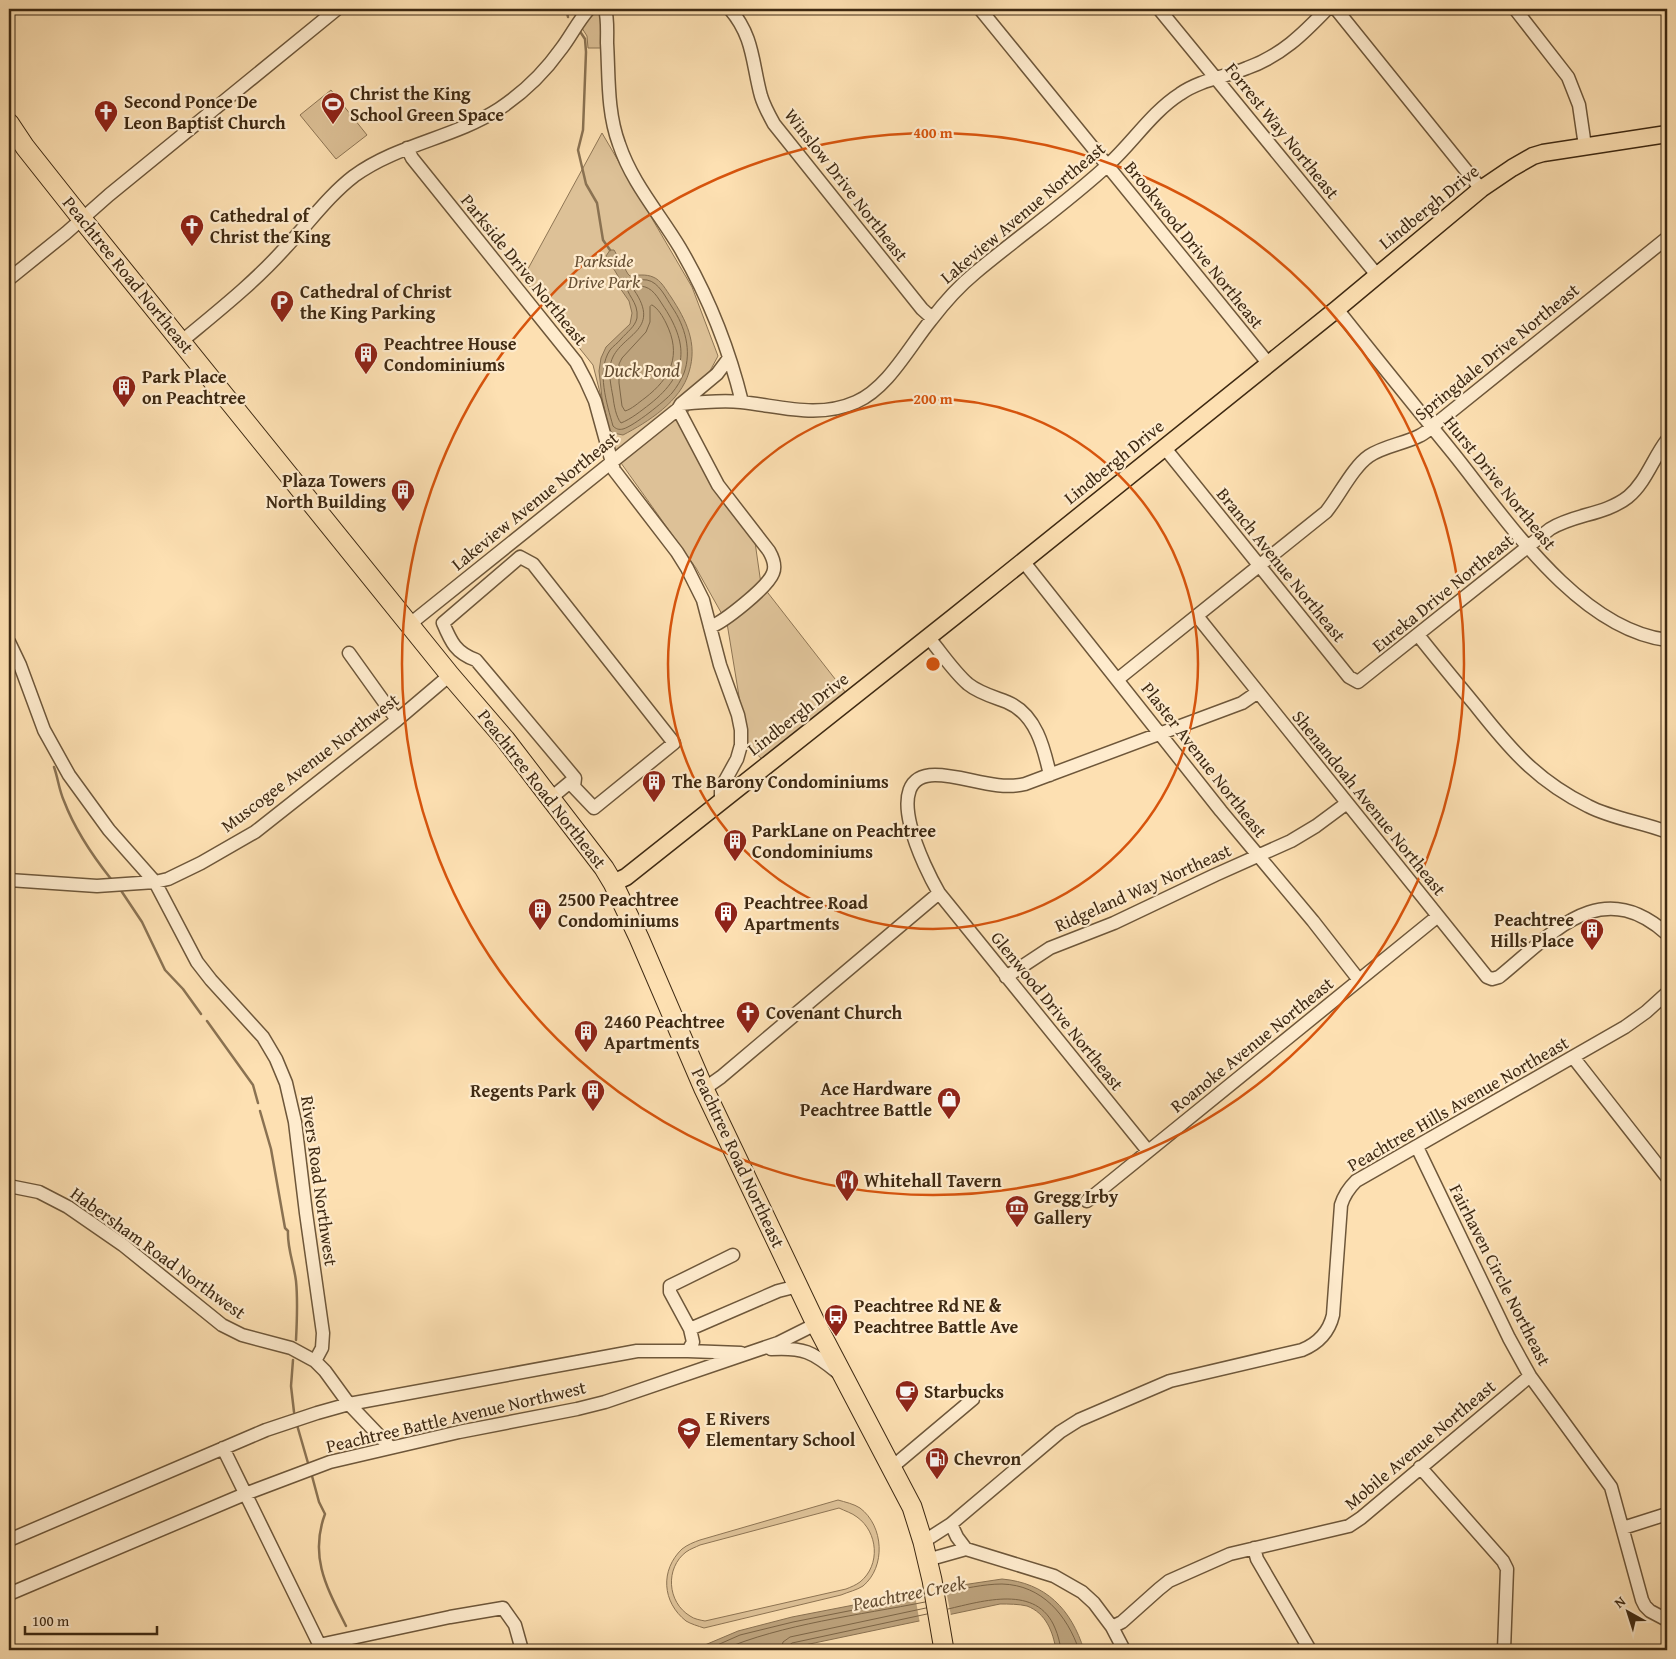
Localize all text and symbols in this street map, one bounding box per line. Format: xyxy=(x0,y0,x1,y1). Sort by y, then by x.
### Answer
street label: Forrest Way Northeast xyxy=(1219,56,1346,205)
place label: Christ the King School Green Space xyxy=(350,80,504,128)
place label: Second Ponce De Leon Baptist Church xyxy=(124,88,286,136)
sports icon: Christ the King School Green Space xyxy=(320,91,346,125)
church icon: Second Ponce De Leon Baptist Church xyxy=(93,99,119,133)
street label: Winslow Drive Northeast xyxy=(778,102,915,268)
text: 400 m xyxy=(913,122,953,143)
street label: Lakeview Avenue Northeast xyxy=(934,135,1112,290)
street label: Brookwood Drive Northeast xyxy=(1118,155,1271,335)
street label: Lindbergh Drive xyxy=(1373,158,1485,256)
street label: Parkside Drive Northeast xyxy=(455,188,595,352)
street label: Peachtree Road Northeast xyxy=(56,190,201,360)
place label: Cathedral of Christ the King xyxy=(210,202,331,250)
church icon: Cathedral of Christ the King xyxy=(179,213,205,247)
park label: Parkside Drive Park xyxy=(567,247,641,295)
street label: Springdale Drive Northeast xyxy=(1408,276,1585,427)
place label: Cathedral of Christ the King Parking xyxy=(300,278,452,326)
parking icon: Cathedral of Christ the King Parking xyxy=(269,289,295,323)
place label: Peachtree House Condominiums xyxy=(384,330,517,378)
building icon: Peachtree House Condominiums xyxy=(353,341,379,375)
water label: Duck Pond xyxy=(603,356,680,384)
place label: Park Place on Peachtree xyxy=(142,363,246,411)
building icon: Park Place on Peachtree xyxy=(111,374,137,408)
text: 200 m xyxy=(913,388,953,409)
street label: Hurst Drive Northeast xyxy=(1438,410,1564,556)
street label: Lindbergh Drive xyxy=(1058,413,1170,511)
street label: Lakeview Avenue Northeast xyxy=(445,424,625,577)
place label: Plaza Towers North Building xyxy=(266,467,387,515)
building icon: Plaza Towers North Building xyxy=(390,478,416,512)
street label: Branch Avenue Northeast xyxy=(1210,481,1353,648)
street label: Eureka Drive Northeast xyxy=(1366,526,1520,658)
centre of rings xyxy=(924,655,942,673)
street label: Lindbergh Drive xyxy=(741,665,854,762)
street label: Plaster Avenue Northeast xyxy=(1135,676,1274,844)
street label: Muscogee Avenue Northwest xyxy=(215,686,405,839)
street label: Peachtree Road Northeast xyxy=(472,703,614,875)
street label: Shenandoah Avenue Northeast xyxy=(1286,704,1453,902)
place label: The Barony Condominiums xyxy=(672,768,889,795)
building icon: The Barony Condominiums xyxy=(641,769,667,803)
place label: ParkLane on Peachtree Condominiums xyxy=(752,817,936,865)
building icon: ParkLane on Peachtree Condominiums xyxy=(722,828,748,862)
street label: Ridgeland Way Northeast xyxy=(1050,836,1236,939)
place label: 2500 Peachtree Condominiums xyxy=(558,886,679,934)
place label: Peachtree Road Apartments xyxy=(744,889,869,937)
building icon: 2500 Peachtree Condominiums xyxy=(527,897,553,931)
building icon: Peachtree Road Apartments xyxy=(713,900,739,934)
place label: Peachtree Hills Place xyxy=(1491,906,1574,954)
building icon: Peachtree Hills Place xyxy=(1579,917,1605,951)
street label: Glenwood Drive Northeast xyxy=(984,925,1131,1097)
street label: Roanoke Avenue Northeast xyxy=(1164,970,1340,1119)
place label: Covenant Church xyxy=(766,999,902,1026)
church icon: Covenant Church xyxy=(735,1000,761,1034)
place label: 2460 Peachtree Apartments xyxy=(604,1008,725,1056)
building icon: 2460 Peachtree Apartments xyxy=(573,1019,599,1053)
street label: Peachtree Hills Avenue Northeast xyxy=(1342,1029,1574,1178)
street label: Peachtree Road Northeast xyxy=(685,1063,792,1253)
place label: Ace Hardware Peachtree Battle xyxy=(800,1075,932,1123)
place label: Regents Park xyxy=(470,1077,577,1104)
building icon: Regents Park xyxy=(580,1078,606,1112)
shop icon: Ace Hardware Peachtree Battle xyxy=(936,1086,962,1120)
street label: Rivers Road Northwest xyxy=(294,1094,345,1268)
place label: Whitehall Tavern xyxy=(864,1167,1002,1194)
restaurant icon: Whitehall Tavern xyxy=(834,1168,860,1202)
street label: Fairhaven Circle Northeast xyxy=(1443,1179,1558,1371)
street label: Habersham Road Northwest xyxy=(65,1180,252,1326)
place label: Gregg Irby Gallery xyxy=(1034,1183,1119,1231)
museum icon: Gregg Irby Gallery xyxy=(1004,1194,1030,1228)
place label: Peachtree Rd NE & Peachtree Battle Ave xyxy=(854,1292,1018,1340)
bus stop icon: Peachtree Rd NE & Peachtree Battle Ave xyxy=(823,1303,849,1337)
street label: Peachtree Battle Avenue Northwest xyxy=(323,1373,589,1460)
street label: Mobile Avenue Northeast xyxy=(1338,1373,1502,1516)
place label: Starbucks xyxy=(924,1378,1004,1405)
cafe icon: Starbucks xyxy=(894,1379,920,1413)
place label: E Rivers Elementary School xyxy=(706,1405,856,1453)
school or university icon: E Rivers Elementary School xyxy=(676,1416,702,1450)
place label: Chevron xyxy=(954,1445,1021,1472)
fuel station icon: Chevron xyxy=(924,1446,950,1480)
water label: Peachtree Creek xyxy=(849,1568,968,1618)
north arrow xyxy=(1604,1586,1654,1636)
text: N xyxy=(1610,1591,1630,1613)
scale bar xyxy=(25,1604,158,1636)
text: 100 m xyxy=(32,1610,70,1631)

